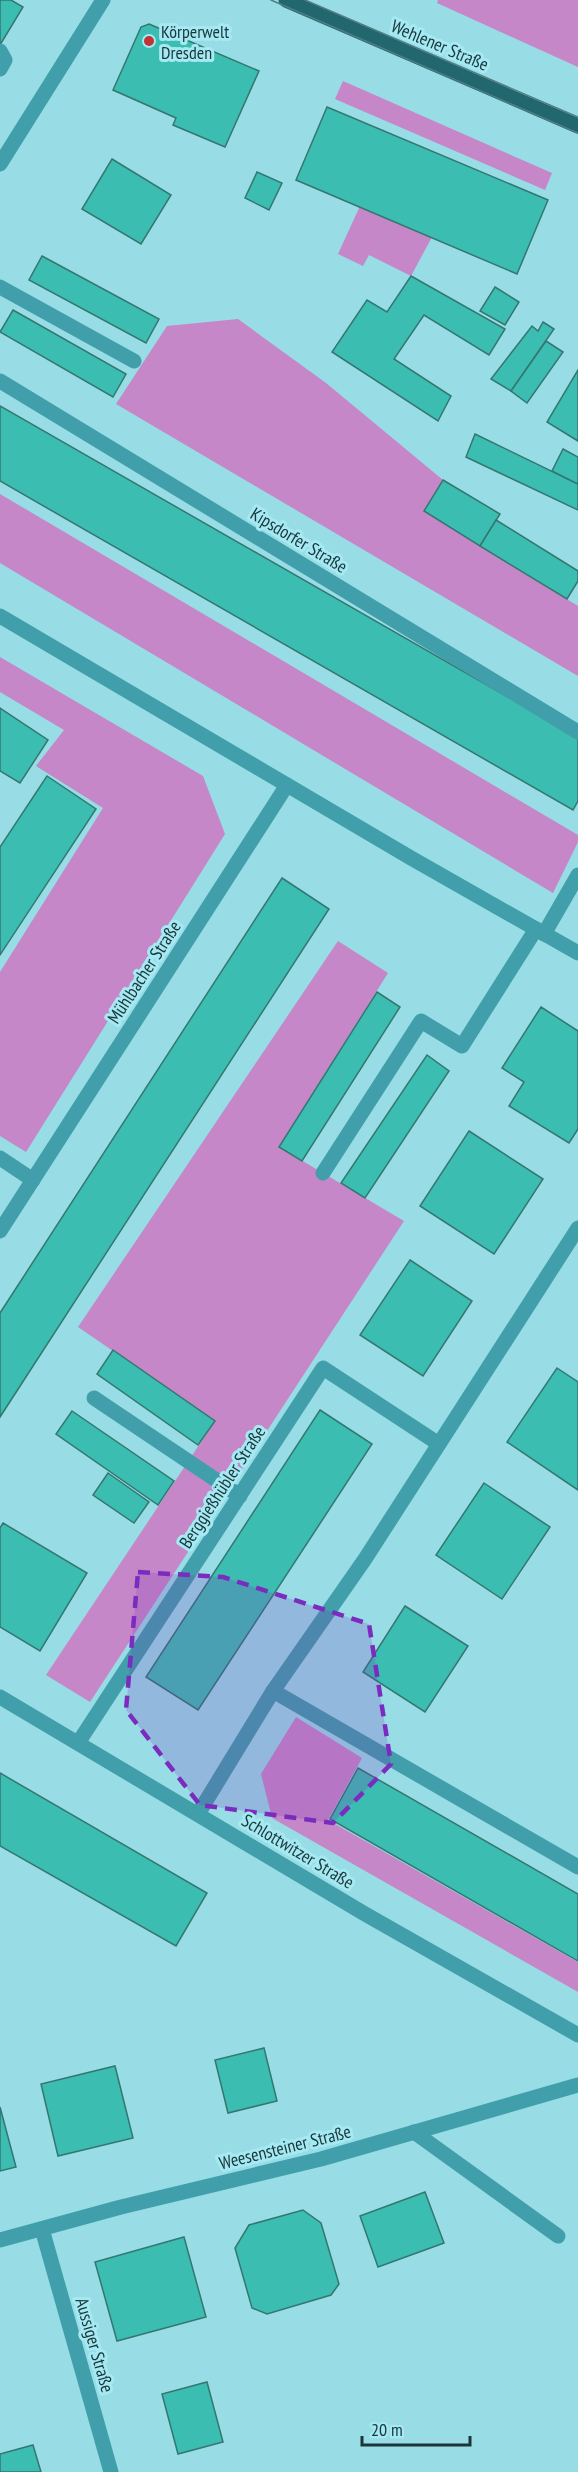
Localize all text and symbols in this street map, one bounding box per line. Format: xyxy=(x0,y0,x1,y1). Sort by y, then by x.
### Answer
street label: Wehlener Straße xyxy=(388,14,492,76)
place label: Körperwelt Dresden xyxy=(161,20,229,64)
marker: Körperwelt Dresden xyxy=(142,34,156,48)
street label: Kipsdorfer Straße xyxy=(246,502,352,578)
street label: Mühlbacher Straße xyxy=(102,916,186,1028)
street label: Berggießhübler Straße xyxy=(174,1421,270,1553)
street label: Schlottwitzer Straße xyxy=(238,1808,358,1894)
street label: Weesensteiner Straße xyxy=(217,2120,353,2174)
street label: Aussiger Straße xyxy=(71,2295,119,2395)
scale bar xyxy=(362,2409,470,2447)
text: 20 m xyxy=(371,2418,403,2441)

